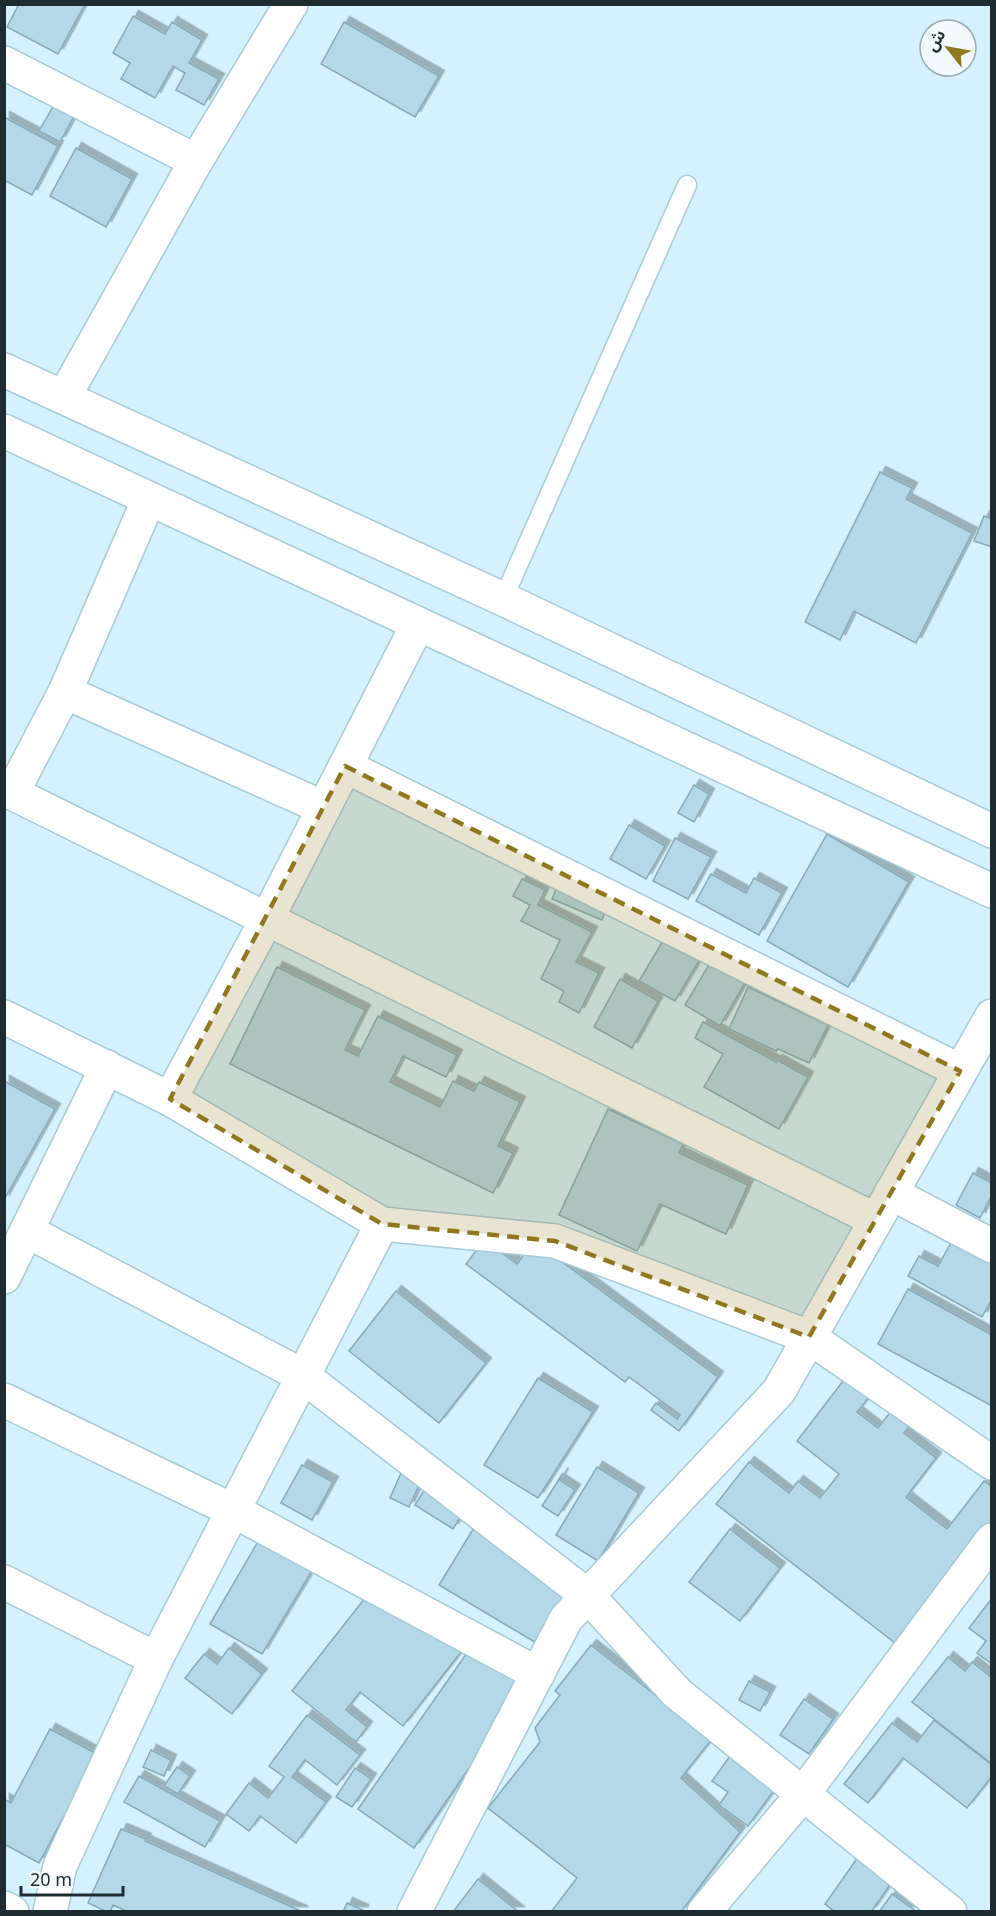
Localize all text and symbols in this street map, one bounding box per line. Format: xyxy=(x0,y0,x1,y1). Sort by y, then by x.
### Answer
north arrow xyxy=(918,18,978,78)
text: ش xyxy=(916,23,956,59)
scale bar xyxy=(21,1859,123,1897)
text: 20 m xyxy=(30,1861,72,1899)

